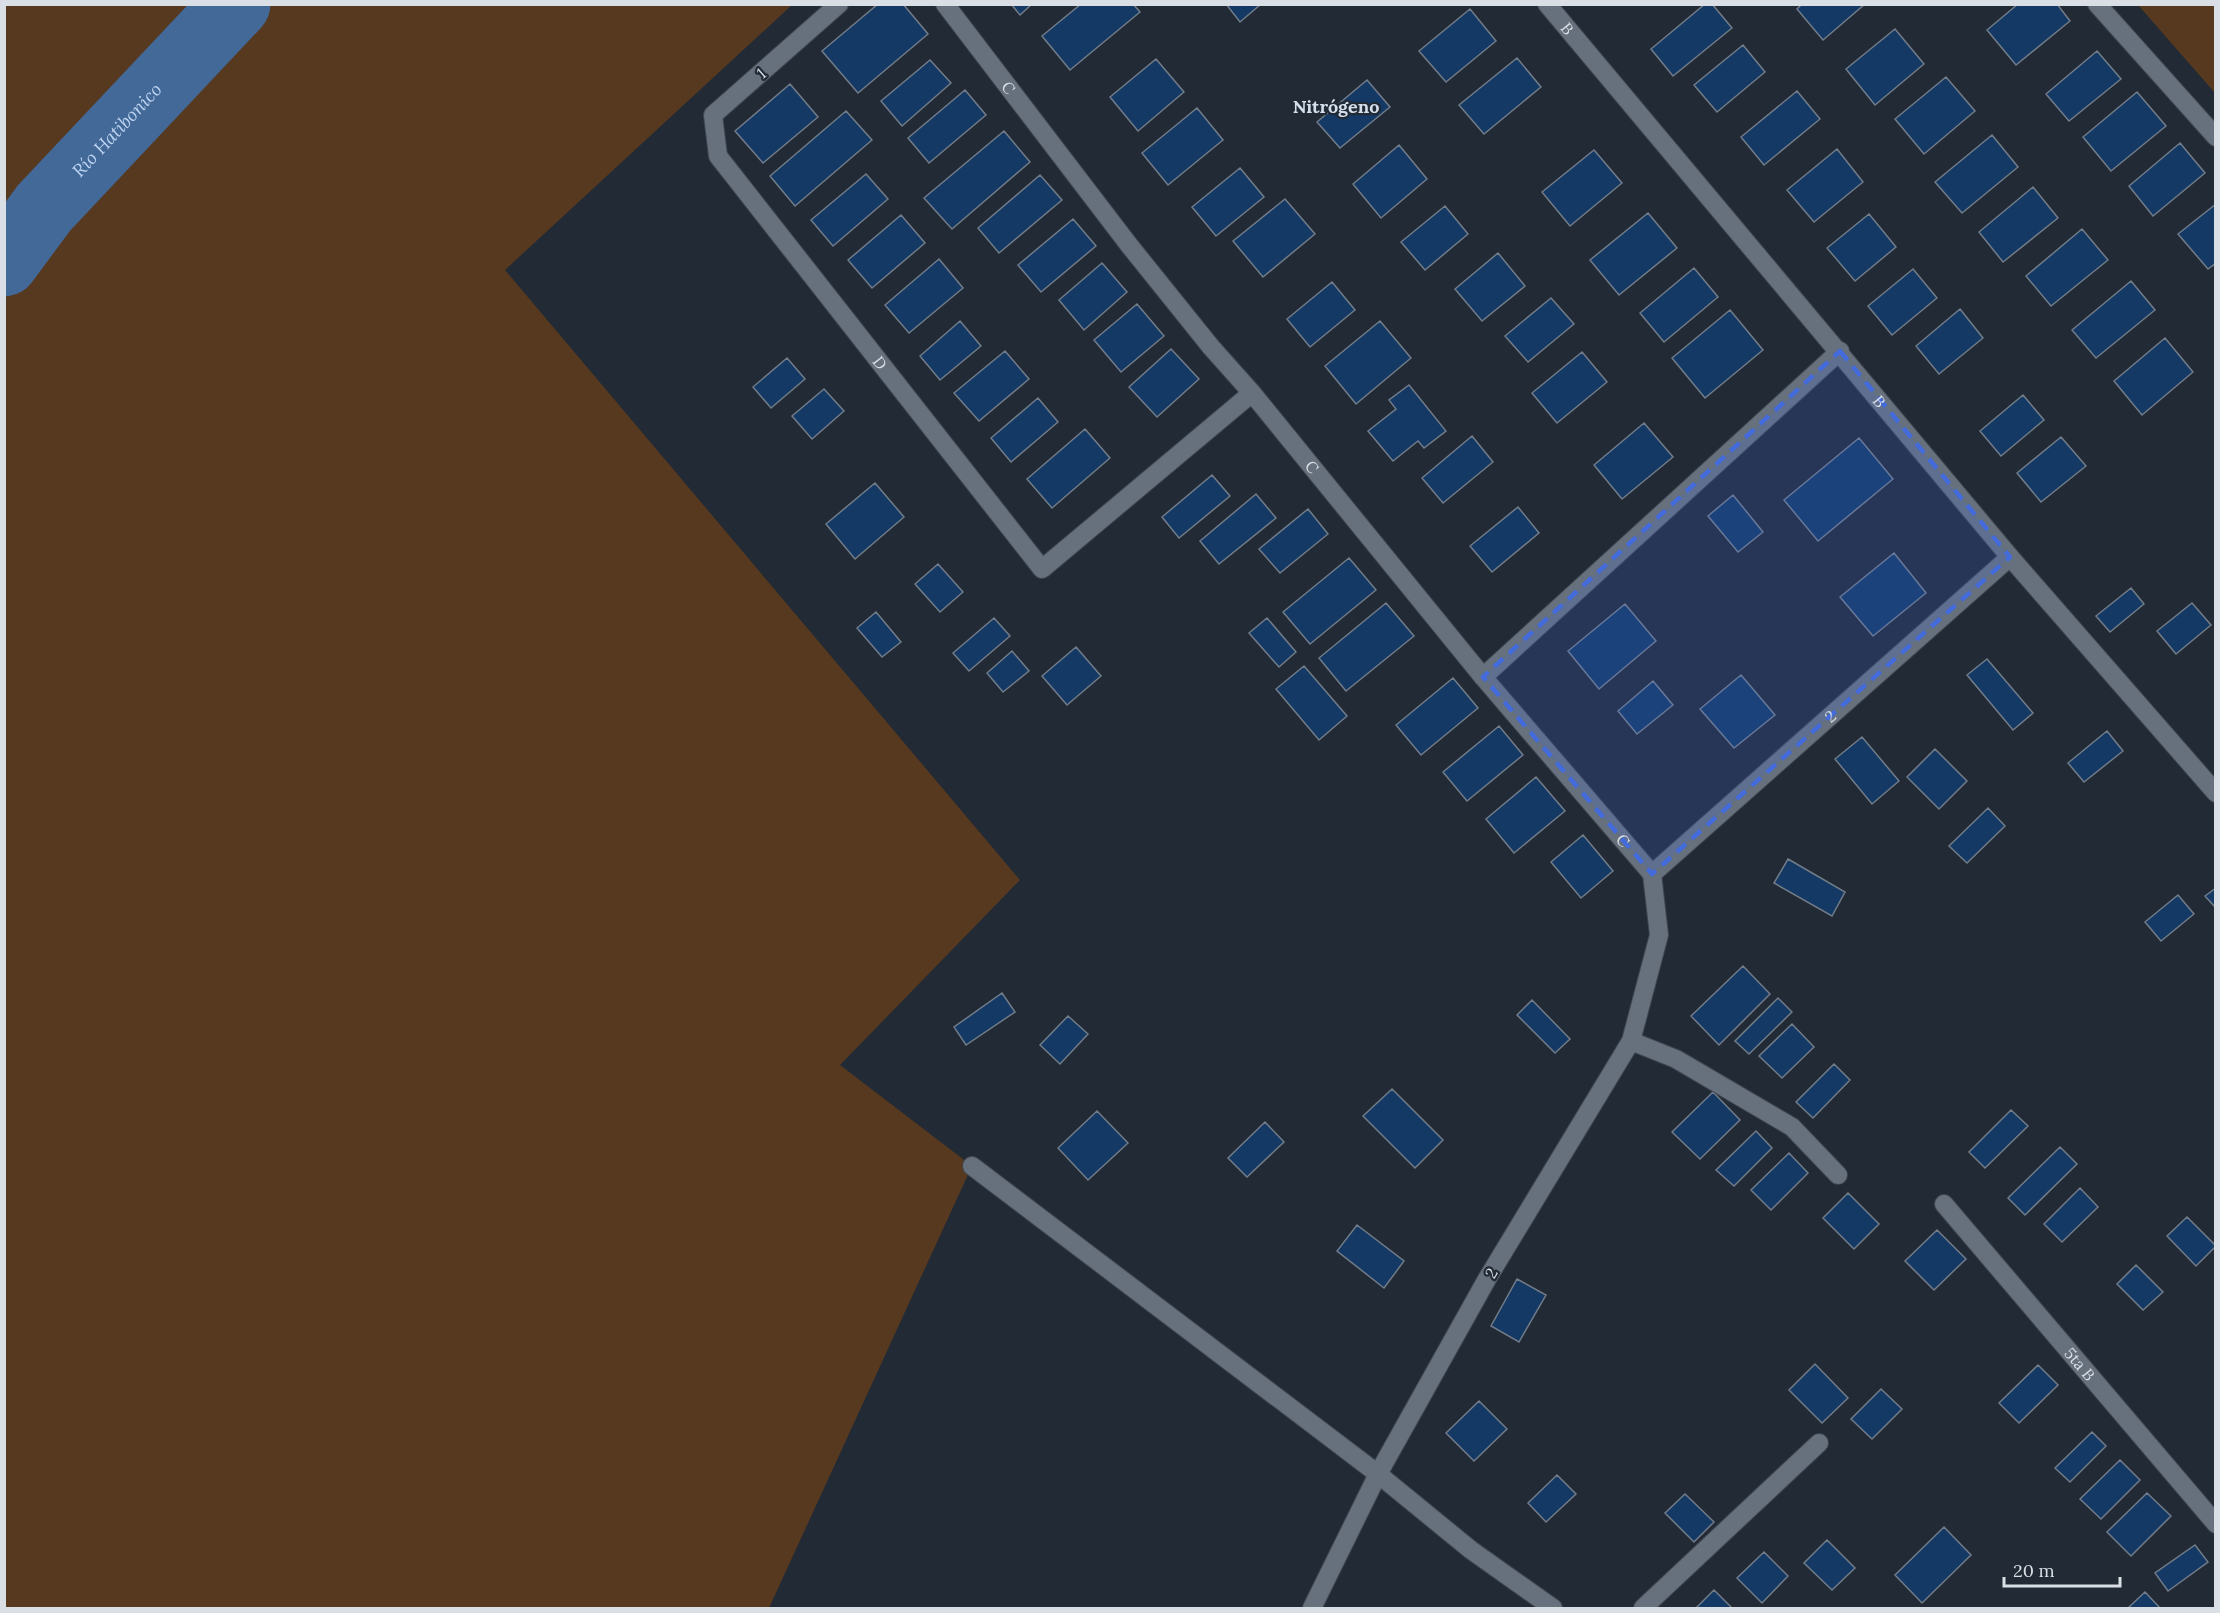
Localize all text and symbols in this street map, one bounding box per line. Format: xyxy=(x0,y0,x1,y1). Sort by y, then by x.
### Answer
street label: B xyxy=(1557,18,1578,39)
street label: 1 xyxy=(752,63,770,82)
street label: C xyxy=(997,77,1020,98)
water label: Río Hatibonico xyxy=(67,78,167,182)
district label: Nitrógeno xyxy=(1293,95,1379,118)
street label: D xyxy=(869,352,892,374)
street label: B xyxy=(1869,391,1890,411)
street label: C xyxy=(1301,456,1323,478)
street label: 2 xyxy=(1820,706,1840,727)
street label: C xyxy=(1612,830,1634,851)
street label: 2 xyxy=(1480,1264,1502,1282)
street label: 5ta B xyxy=(2060,1343,2100,1385)
scale bar xyxy=(2004,1550,2120,1588)
text: 20 m xyxy=(2013,1559,2055,1582)

